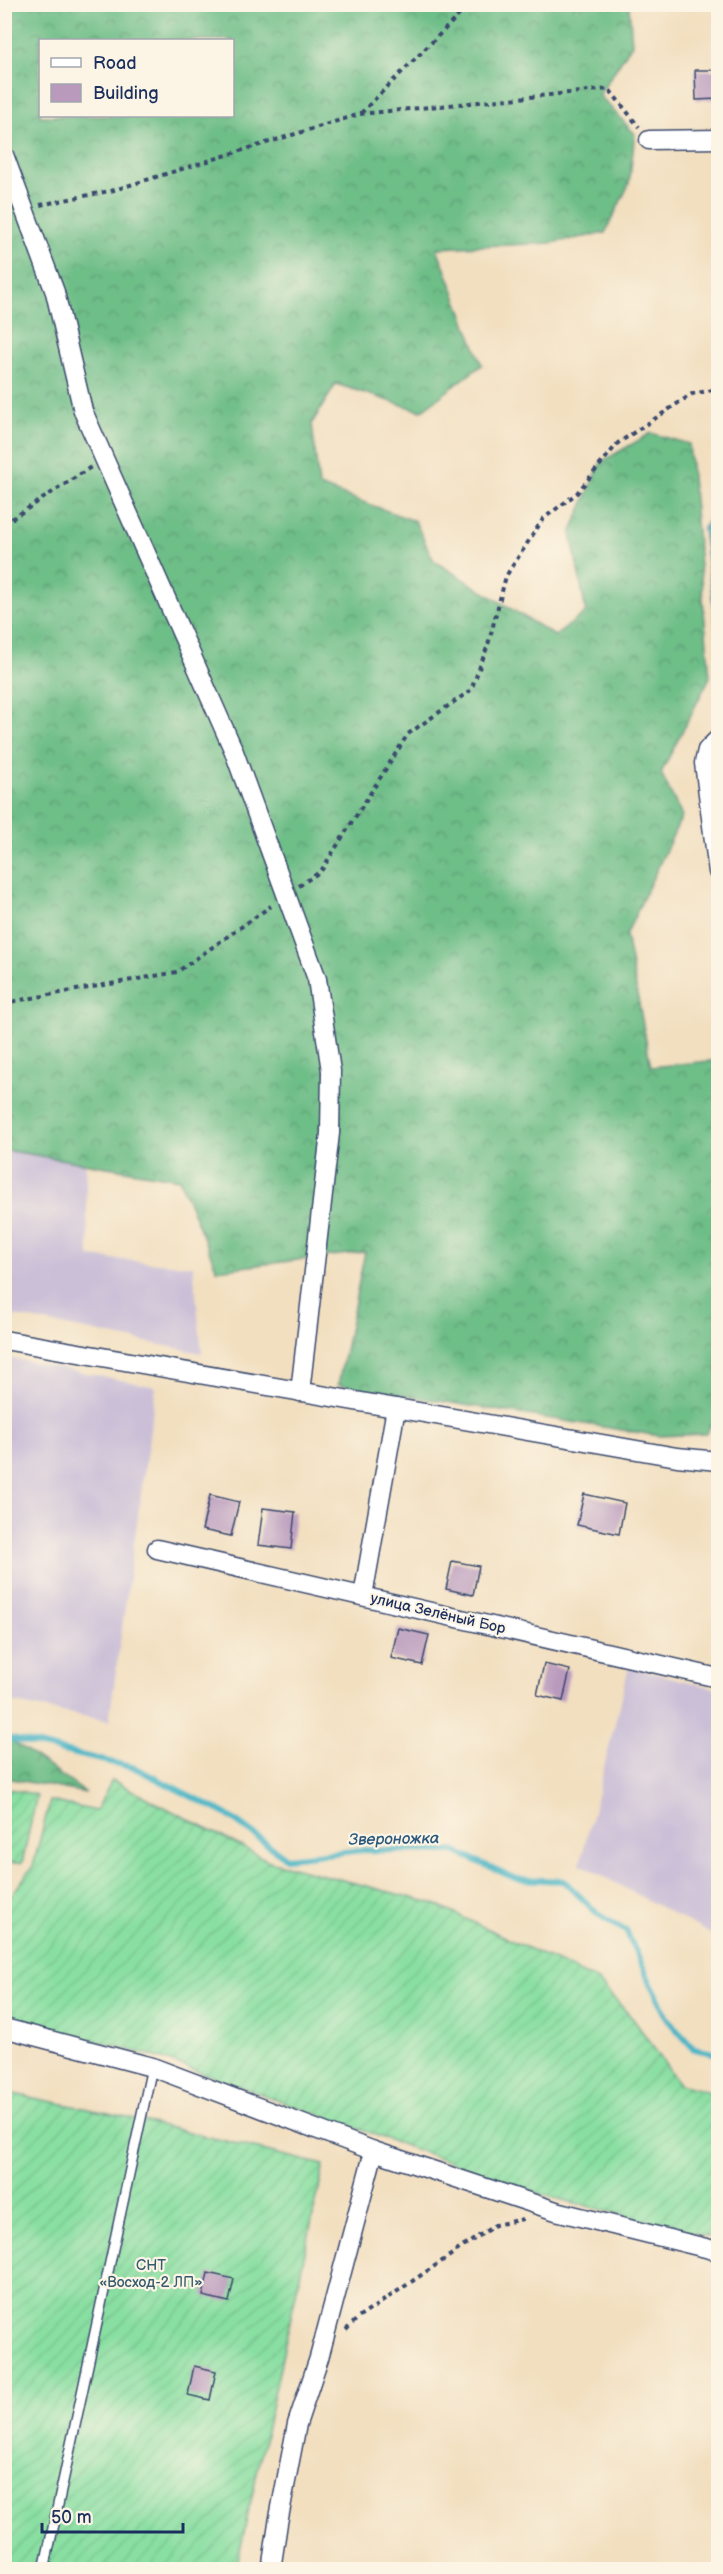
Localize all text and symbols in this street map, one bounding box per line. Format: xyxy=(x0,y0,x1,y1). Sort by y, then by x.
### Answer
legend xyxy=(39,39,234,117)
text: Road xyxy=(93,53,137,74)
text: Building xyxy=(93,83,159,104)
street label: улица Зелёный Бор xyxy=(368,1589,508,1638)
water label: Звероножка xyxy=(349,1829,439,1850)
park label: СНТ «Восход-2 ЛП» xyxy=(99,2256,203,2292)
scale bar xyxy=(42,2496,183,2534)
text: 50 m xyxy=(51,2507,92,2528)

